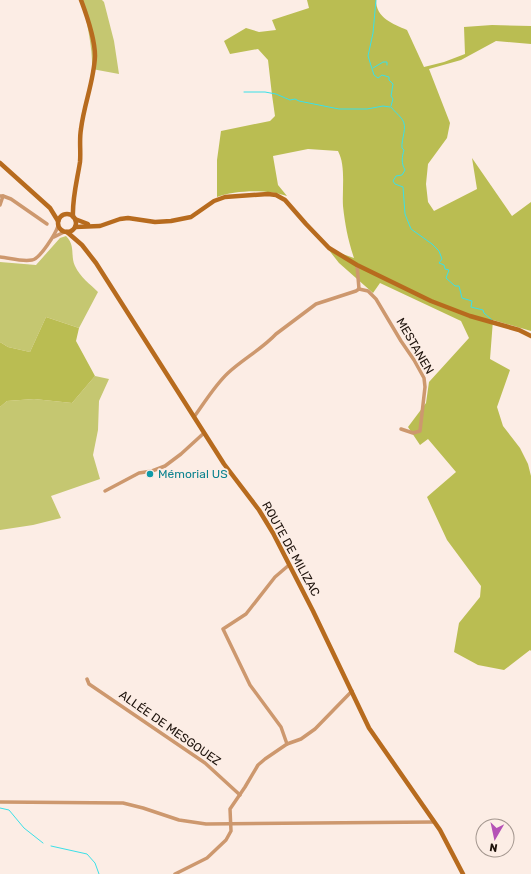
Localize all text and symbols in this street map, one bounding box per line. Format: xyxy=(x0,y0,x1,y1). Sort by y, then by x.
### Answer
street label: MESTANEN xyxy=(393,316,437,376)
place label: Mémorial US xyxy=(158,467,228,481)
marker: Mémorial US xyxy=(145,469,155,479)
street label: ROUTE DE MILIZAC xyxy=(259,499,323,599)
street label: ALLÉE DE MESGOUEZ xyxy=(116,688,224,768)
north arrow xyxy=(475,818,515,858)
text: N xyxy=(489,840,498,854)

